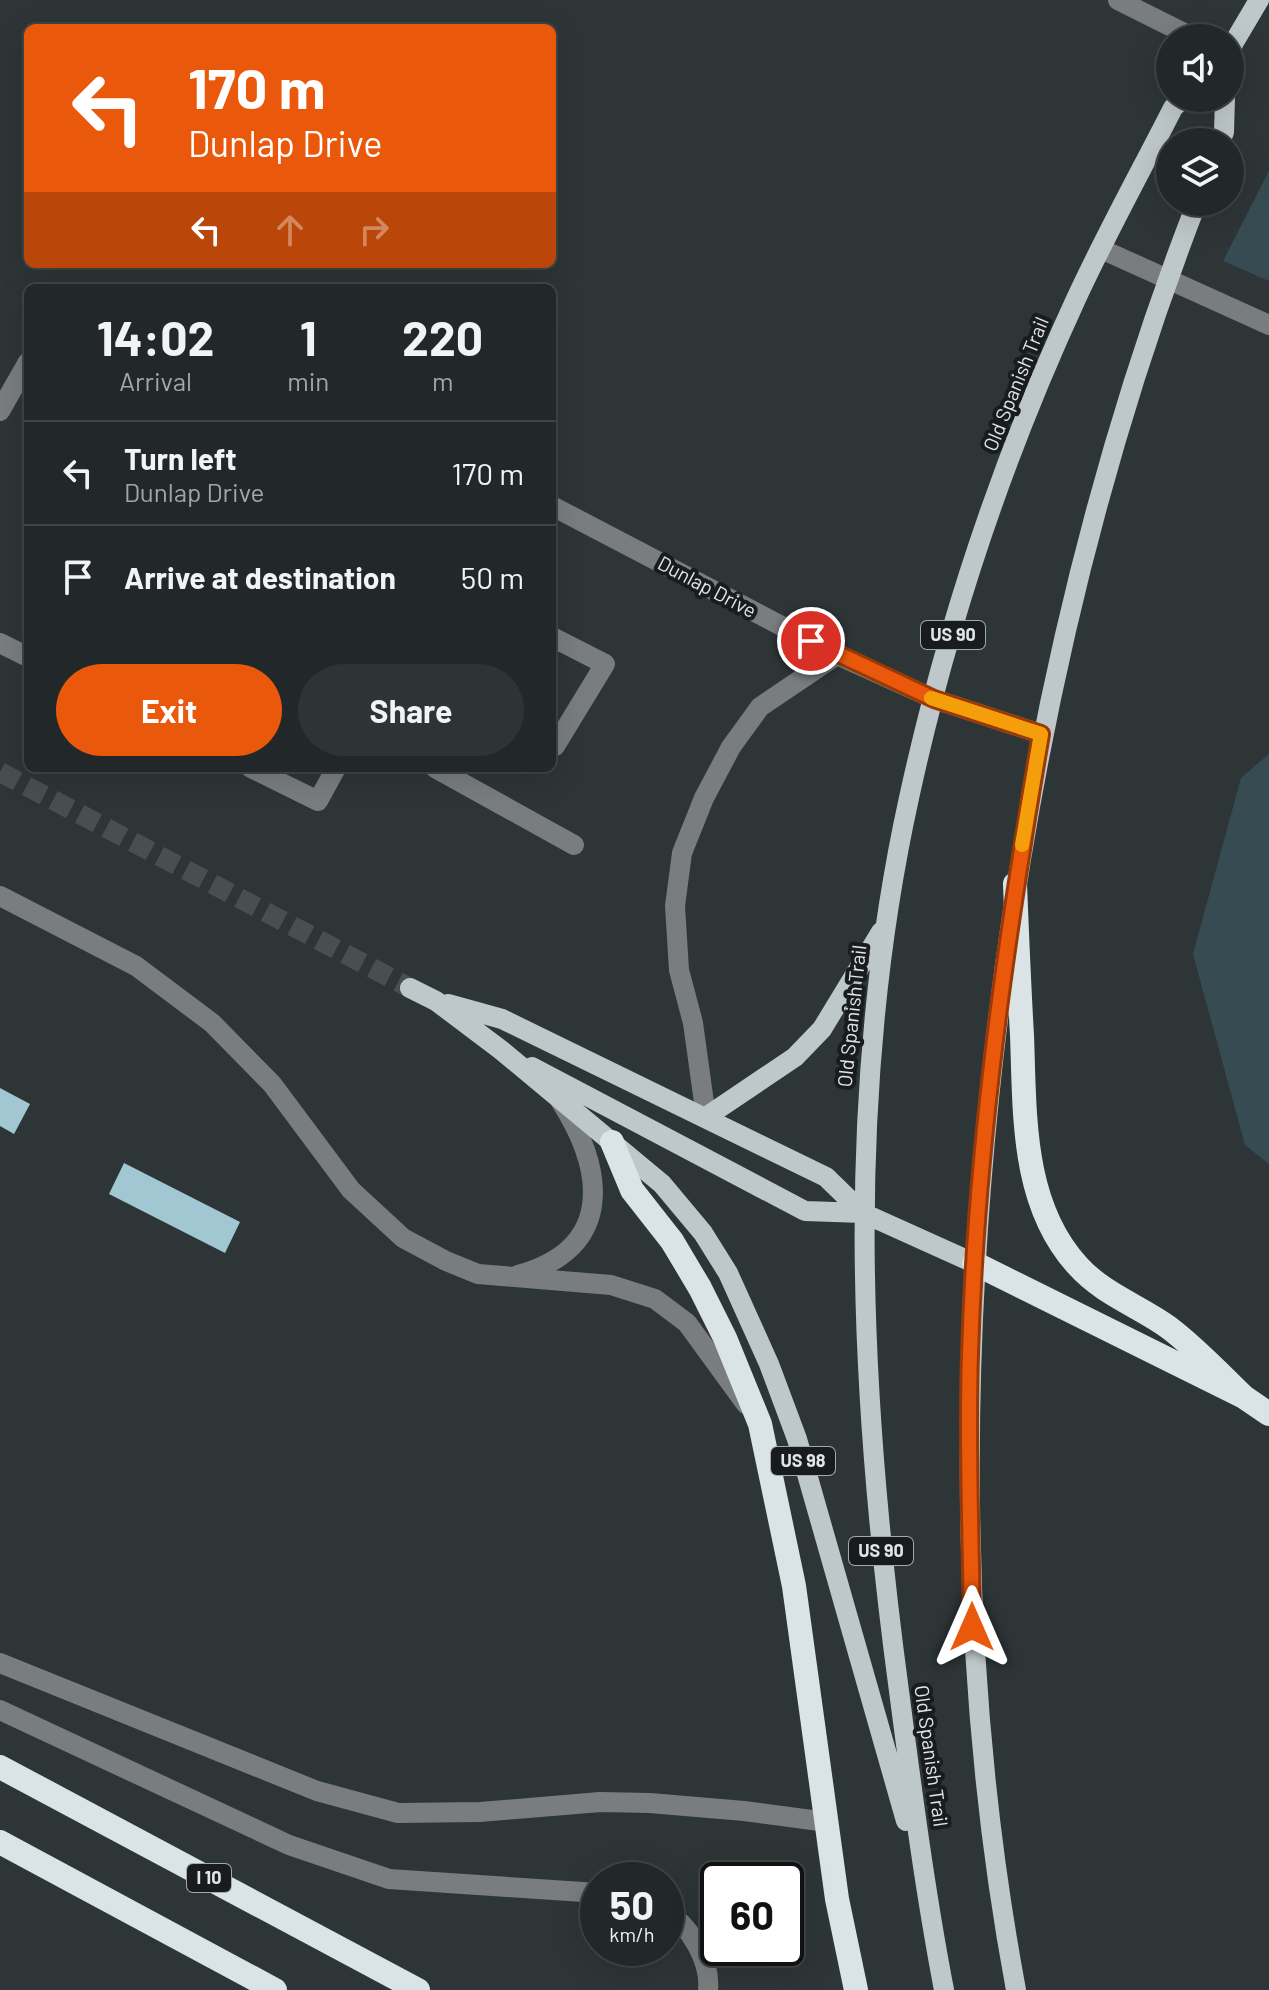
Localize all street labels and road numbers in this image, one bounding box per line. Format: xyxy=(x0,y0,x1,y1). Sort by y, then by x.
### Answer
street label: Old Spanish Trail xyxy=(977,313,1053,454)
street label: Dunlap Drive xyxy=(654,550,761,622)
road number: US 90 xyxy=(921,621,985,649)
street label: Old Spanish Trail xyxy=(832,944,870,1088)
road number: US 98 xyxy=(771,1447,835,1475)
road number: US 90 xyxy=(849,1537,913,1565)
street label: Old Spanish Trail xyxy=(910,1684,954,1828)
road number: I 10 xyxy=(187,1864,231,1892)

